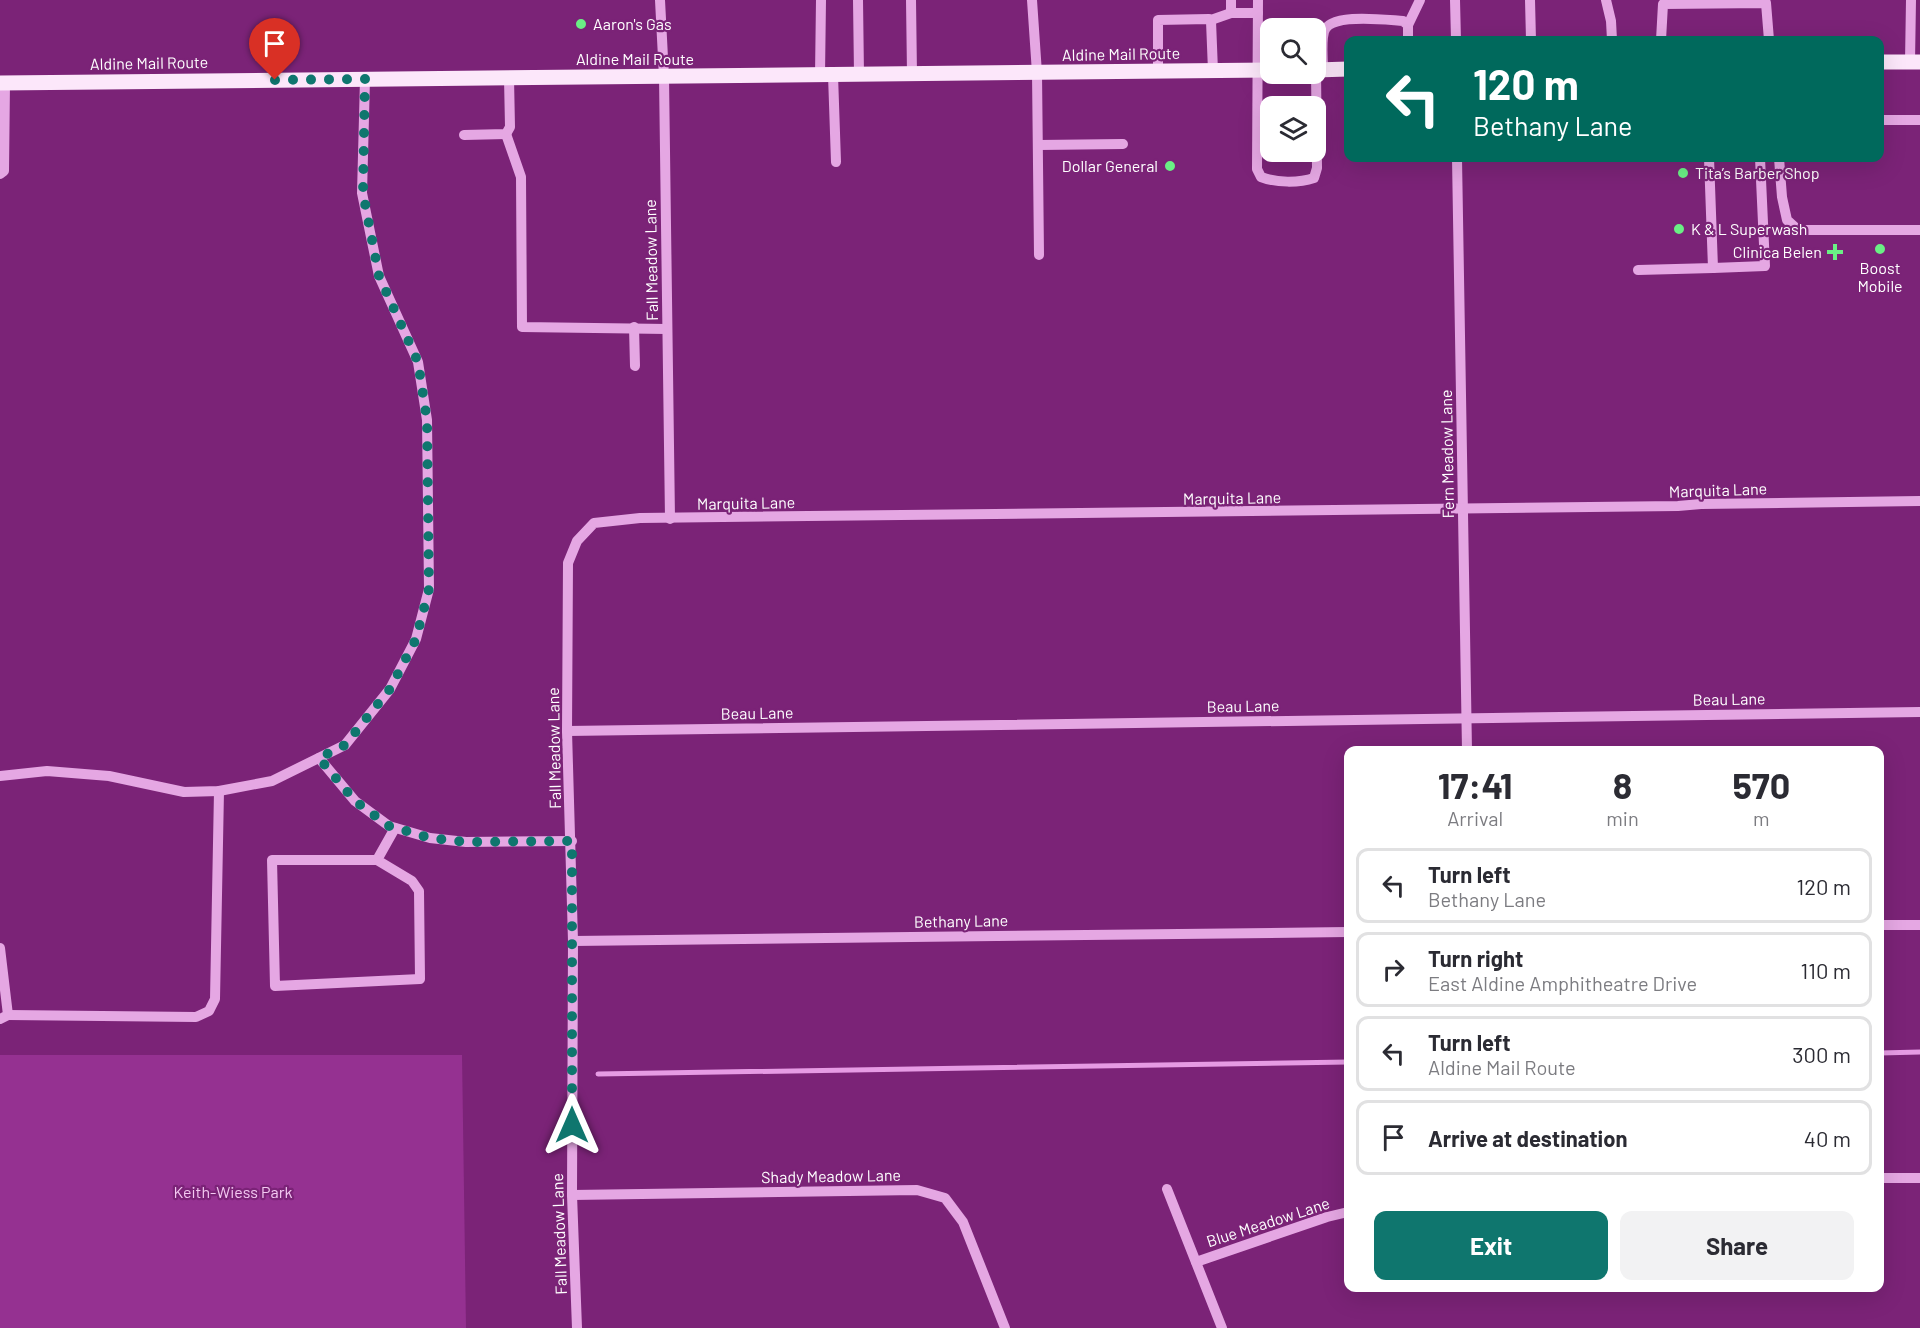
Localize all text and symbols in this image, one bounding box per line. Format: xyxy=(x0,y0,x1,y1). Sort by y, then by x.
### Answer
place label: Aaron's Gas xyxy=(593,14,672,33)
marker: Aaron's Gas xyxy=(574,17,588,31)
pin xyxy=(249,18,300,80)
map controls xyxy=(1260,18,1326,162)
button: search xyxy=(1260,18,1326,84)
icon: arrive xyxy=(258,27,291,60)
street label: Aldine Mail Route xyxy=(1062,43,1180,64)
street label: Aldine Mail Route xyxy=(576,49,694,68)
street label: Aldine Mail Route xyxy=(90,52,208,73)
text: 120 m xyxy=(1473,58,1579,108)
icon: left xyxy=(1374,60,1452,138)
button: layers xyxy=(1260,96,1326,162)
text: Bethany Lane xyxy=(1473,109,1632,141)
place label: Dollar General xyxy=(1062,156,1158,175)
marker: Dollar General xyxy=(1163,159,1177,173)
place label: Tita’s Barber Shop xyxy=(1695,163,1820,182)
marker: Tita’s Barber Shop xyxy=(1676,166,1690,180)
street label: Fall Meadow Lane xyxy=(640,199,661,321)
place label: K & L Superwash xyxy=(1691,219,1807,238)
marker: K & L Superwash xyxy=(1672,222,1686,236)
place label: Clinica Belen xyxy=(1733,242,1822,261)
marker: Boost Mobile xyxy=(1873,242,1887,256)
marker: Clinica Belen xyxy=(1826,243,1844,261)
place label: Boost Mobile xyxy=(1857,258,1903,295)
street label: Fern Meadow Lane xyxy=(1436,389,1457,519)
street label: Marquita Lane xyxy=(1669,478,1767,501)
street label: Marquita Lane xyxy=(1183,487,1281,508)
street label: Marquita Lane xyxy=(697,492,795,513)
street label: Fall Meadow Lane xyxy=(543,687,564,809)
street label: Beau Lane xyxy=(1692,688,1766,709)
street label: Beau Lane xyxy=(1206,695,1280,716)
street label: Beau Lane xyxy=(720,702,794,723)
text: 17:41 xyxy=(1438,763,1513,806)
text: 8 xyxy=(1613,763,1632,806)
text: 570 xyxy=(1732,763,1790,806)
text: Arrival xyxy=(1447,806,1503,830)
text: min xyxy=(1606,806,1639,830)
text: m xyxy=(1753,806,1770,830)
text: Turn left xyxy=(1428,861,1511,887)
icon: left xyxy=(1377,869,1410,902)
text: 120 m xyxy=(1796,873,1851,899)
text: Bethany Lane xyxy=(1428,887,1546,911)
street label: Bethany Lane xyxy=(914,910,1008,931)
text: Turn right xyxy=(1428,945,1523,971)
icon: right xyxy=(1377,953,1410,986)
text: 110 m xyxy=(1801,957,1851,983)
text: East Aldine Amphitheatre Drive xyxy=(1428,971,1697,995)
text: Turn left xyxy=(1428,1029,1511,1055)
icon: left xyxy=(1377,1037,1410,1070)
text: 300 m xyxy=(1792,1041,1851,1067)
text: Aldine Mail Route xyxy=(1428,1055,1576,1079)
position arrow xyxy=(540,1093,604,1157)
icon: arrive xyxy=(1377,1121,1410,1154)
text: Arrive at destination xyxy=(1428,1125,1627,1151)
text: 40 m xyxy=(1804,1125,1851,1151)
street label: Shady Meadow Lane xyxy=(761,1165,901,1186)
street label: Fall Meadow Lane xyxy=(547,1173,570,1295)
park label: Keith-Wiess Park xyxy=(173,1182,293,1201)
street label: Blue Meadow Lane xyxy=(1204,1193,1332,1250)
button: Exit xyxy=(1374,1211,1608,1280)
button: Share xyxy=(1620,1211,1854,1280)

